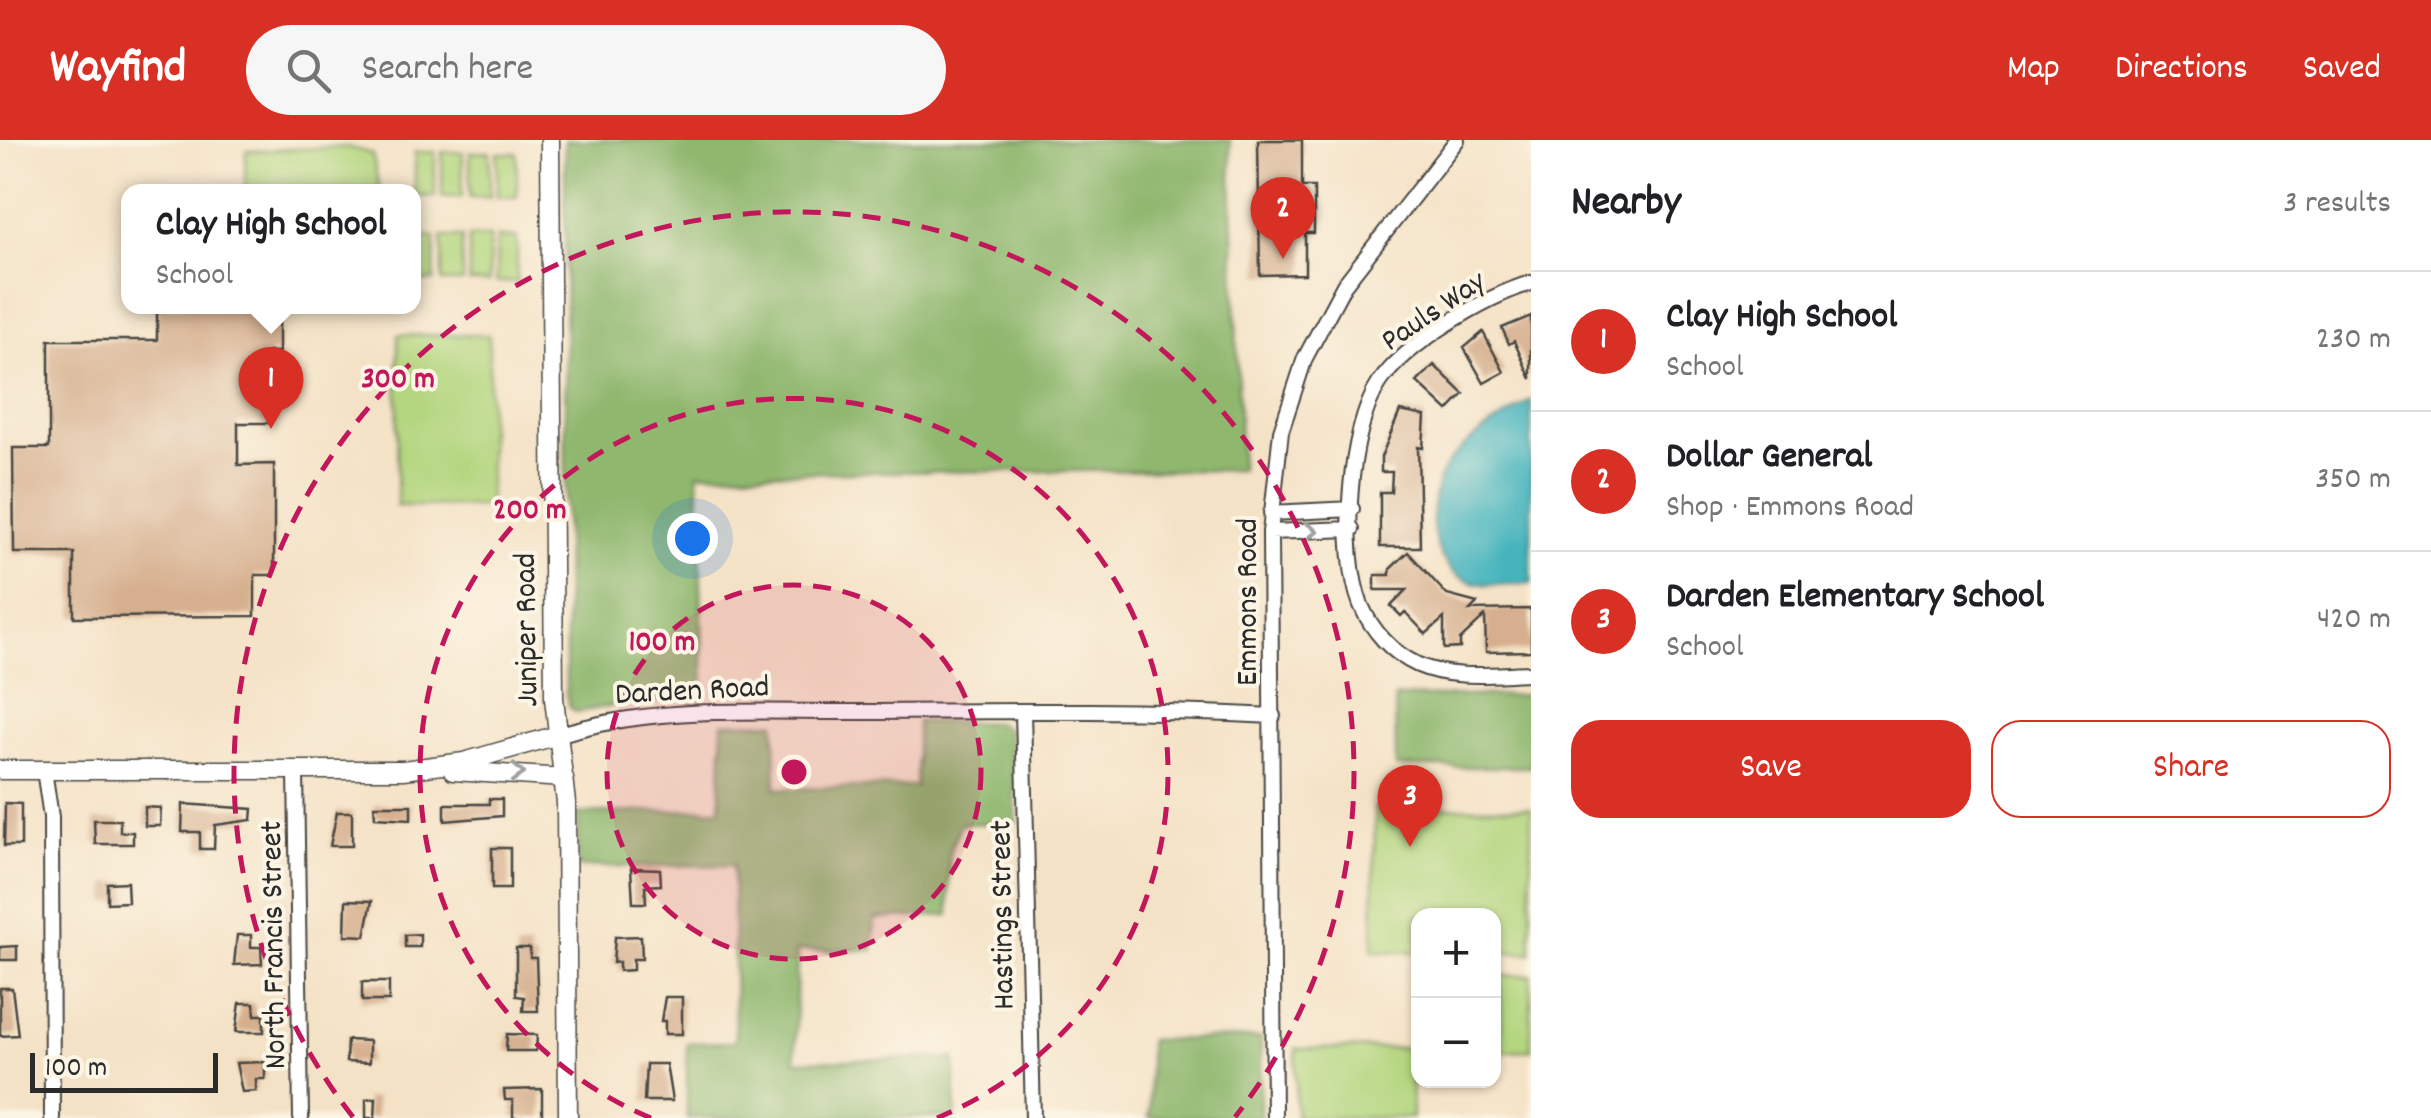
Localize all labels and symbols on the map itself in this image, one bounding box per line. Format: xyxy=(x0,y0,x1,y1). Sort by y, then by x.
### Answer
pin: 2 xyxy=(1250,176,1316,259)
street label: Pauls Way xyxy=(1373,260,1497,365)
pin: 1 xyxy=(238,346,304,429)
text: 300 m xyxy=(361,360,435,403)
text: 200 m xyxy=(493,491,567,534)
your location xyxy=(667,513,718,564)
street label: Emmons Road xyxy=(1227,518,1273,686)
one-way arrow xyxy=(1304,521,1320,542)
street label: Juniper Road xyxy=(505,553,553,707)
text: 100 m xyxy=(629,623,695,666)
street label: Darden Road xyxy=(614,666,771,720)
centre of rings xyxy=(776,754,812,790)
one-way arrow xyxy=(511,762,527,783)
pin: 3 xyxy=(1378,764,1442,847)
street label: Hastings Street xyxy=(980,819,1030,1010)
street label: North Francis Street xyxy=(251,820,301,1070)
scale bar xyxy=(30,1048,218,1092)

